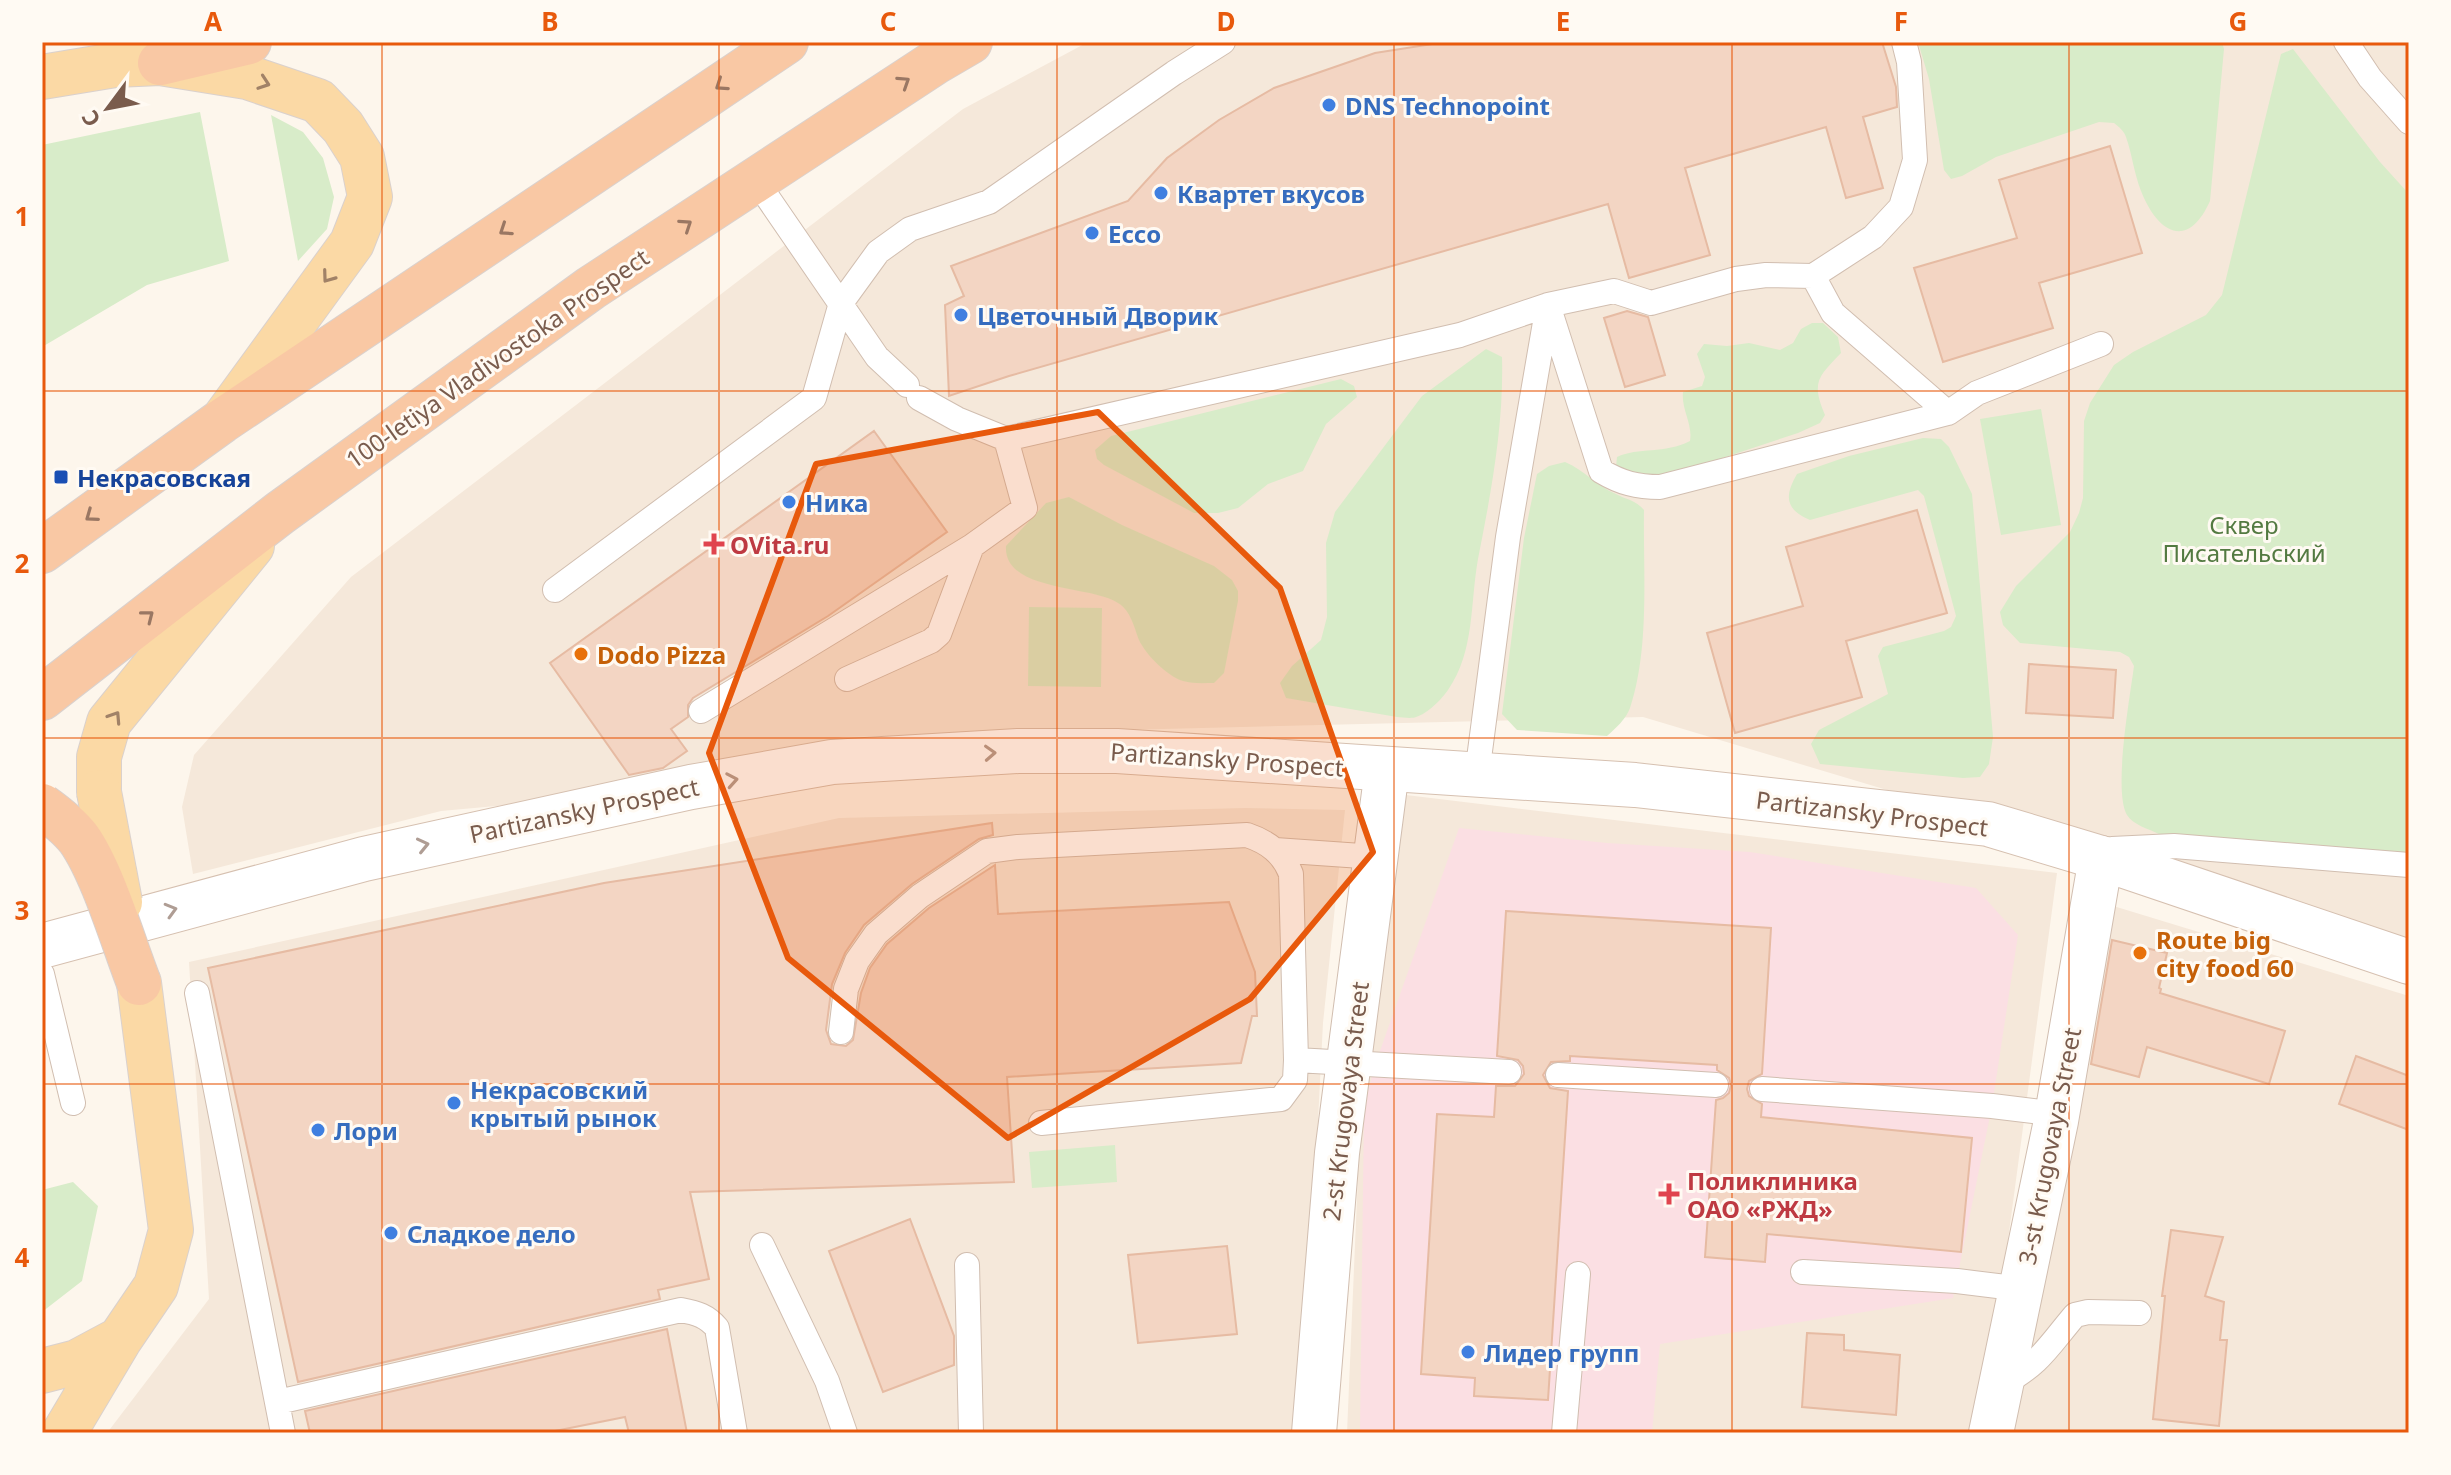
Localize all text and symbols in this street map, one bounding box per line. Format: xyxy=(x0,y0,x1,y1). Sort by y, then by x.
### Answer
text: A xyxy=(204,3,222,39)
text: B xyxy=(541,3,559,39)
text: C xyxy=(880,3,896,39)
text: D xyxy=(1216,3,1236,39)
text: E xyxy=(1556,3,1570,39)
text: F xyxy=(1894,3,1908,39)
text: G xyxy=(2229,3,2247,39)
north arrow xyxy=(68,68,148,148)
one-way arrow xyxy=(257,74,271,90)
one-way arrow xyxy=(716,76,730,91)
one-way arrow xyxy=(895,77,910,92)
place label: DNS Technopoint xyxy=(1345,89,1550,122)
marker: DNS Technopoint xyxy=(1320,96,1338,114)
text: С xyxy=(74,105,107,133)
place label: Квартет вкусов xyxy=(1177,177,1365,210)
marker: Квартет вкусов xyxy=(1152,184,1170,202)
text: 1 xyxy=(15,198,29,234)
place label: Ecco xyxy=(1108,217,1161,250)
one-way arrow xyxy=(678,219,692,234)
one-way arrow xyxy=(500,221,514,236)
marker: Ecco xyxy=(1083,224,1101,242)
street label: 100-letiya Vladivostoka Prospect xyxy=(339,240,655,476)
one-way arrow xyxy=(323,268,337,283)
place label: Цветочный Дворик xyxy=(977,299,1218,332)
marker: Цветочный Дворик xyxy=(952,306,970,324)
place label: Некрасовская xyxy=(77,461,251,494)
marker: Некрасовская xyxy=(52,468,70,486)
place label: Ника xyxy=(805,486,868,519)
marker: Ника xyxy=(780,493,798,511)
one-way arrow xyxy=(85,506,99,521)
park label: Cквер Писательский xyxy=(2162,508,2326,569)
place label: OVita.ru xyxy=(730,528,829,561)
marker: OVita.ru xyxy=(705,535,723,553)
text: 2 xyxy=(15,545,30,581)
one-way arrow xyxy=(139,611,154,625)
place label: Dodo Pizza xyxy=(597,638,726,671)
marker: Dodo Pizza xyxy=(572,645,590,663)
one-way arrow xyxy=(105,712,120,726)
street label: Partizansky Prospect xyxy=(1109,734,1345,784)
one-way arrow xyxy=(984,745,997,762)
street label: Partizansky Prospect xyxy=(466,770,702,850)
one-way arrow xyxy=(725,772,739,789)
street label: Partizansky Prospect xyxy=(1754,782,1990,844)
one-way arrow xyxy=(415,837,429,854)
text: 3 xyxy=(15,892,29,928)
one-way arrow xyxy=(164,903,178,920)
place label: Route big city food 60 xyxy=(2156,923,2294,984)
marker: Route big city food 60 xyxy=(2131,944,2149,962)
street label: 2-st Krugovaya Street xyxy=(1314,979,1376,1223)
street label: 3-st Krugovaya Street xyxy=(2010,1024,2088,1267)
place label: Некрасовский крытый рынок xyxy=(470,1073,657,1134)
marker: Некрасовский крытый рынок xyxy=(445,1094,463,1112)
place label: Лори xyxy=(334,1114,398,1147)
marker: Лори xyxy=(309,1121,327,1139)
place label: Поликлиника ОАО «РЖД» xyxy=(1687,1164,1858,1225)
marker: Поликлиника ОАО «РЖД» xyxy=(1658,1183,1680,1205)
place label: Сладкое дело xyxy=(407,1217,576,1250)
marker: Сладкое дело xyxy=(382,1224,400,1242)
text: 4 xyxy=(15,1239,30,1275)
place label: Лидер групп xyxy=(1484,1336,1639,1369)
marker: Лидер групп xyxy=(1459,1343,1477,1361)

